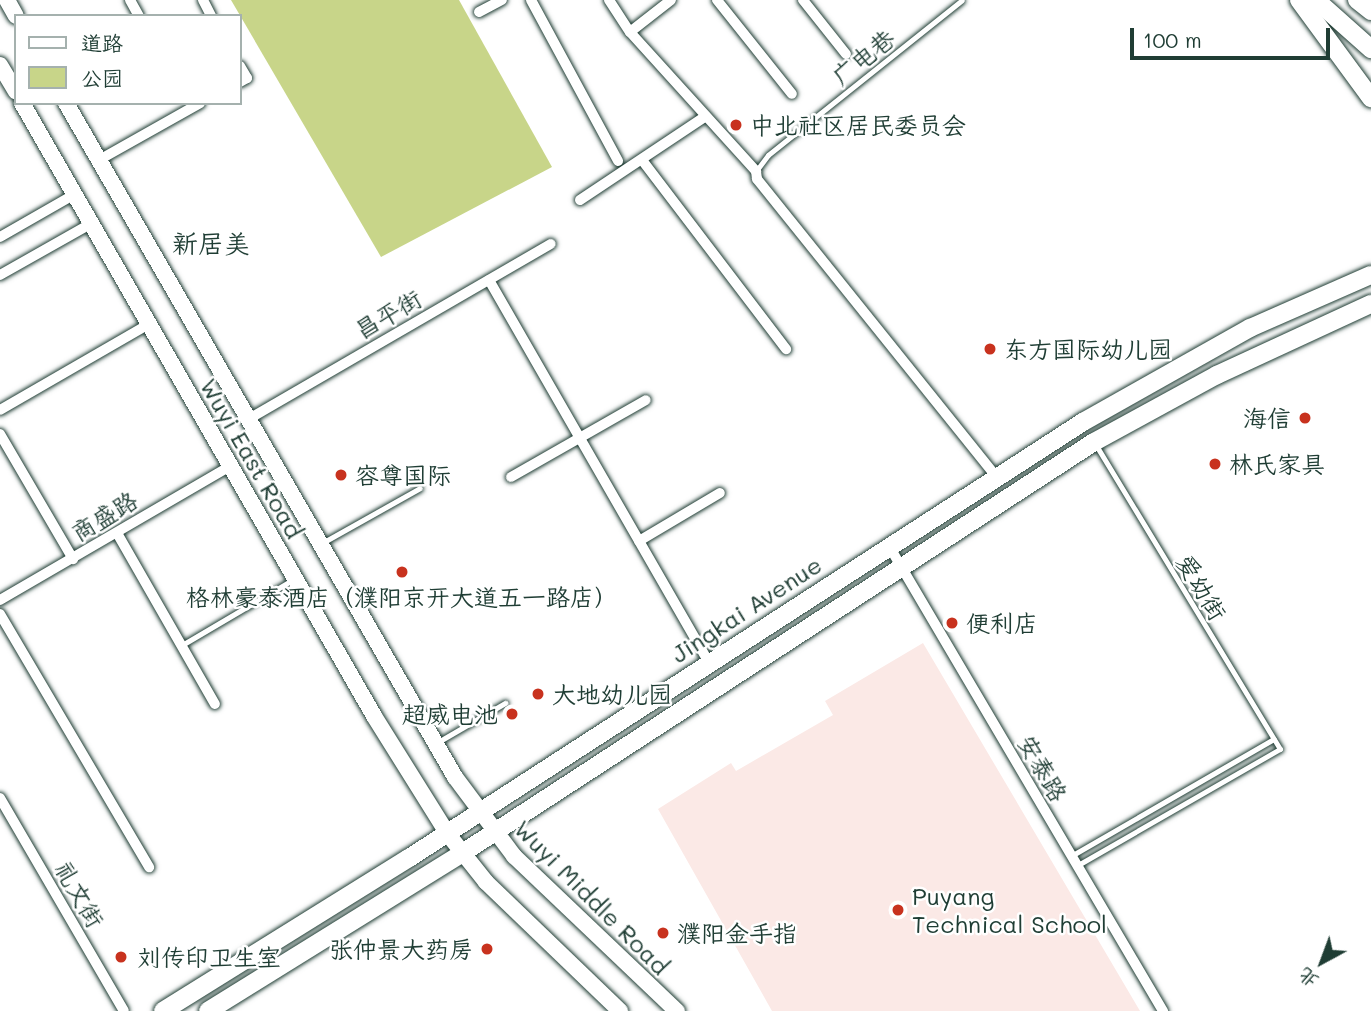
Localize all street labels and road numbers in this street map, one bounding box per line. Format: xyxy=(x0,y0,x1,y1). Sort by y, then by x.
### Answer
street label: 广电巷 xyxy=(826,23,900,91)
street label: 昌平街 xyxy=(350,284,426,344)
street label: Wuyi East Road xyxy=(194,373,310,543)
street label: 商盛路 xyxy=(66,485,142,547)
street label: 爱幼街 xyxy=(1171,549,1233,625)
street label: Jingkai Avenue xyxy=(665,550,827,668)
street label: 安泰路 xyxy=(1013,730,1073,806)
street label: Wuyi Middle Road xyxy=(509,814,675,980)
street label: 礼文街 xyxy=(50,856,110,932)

